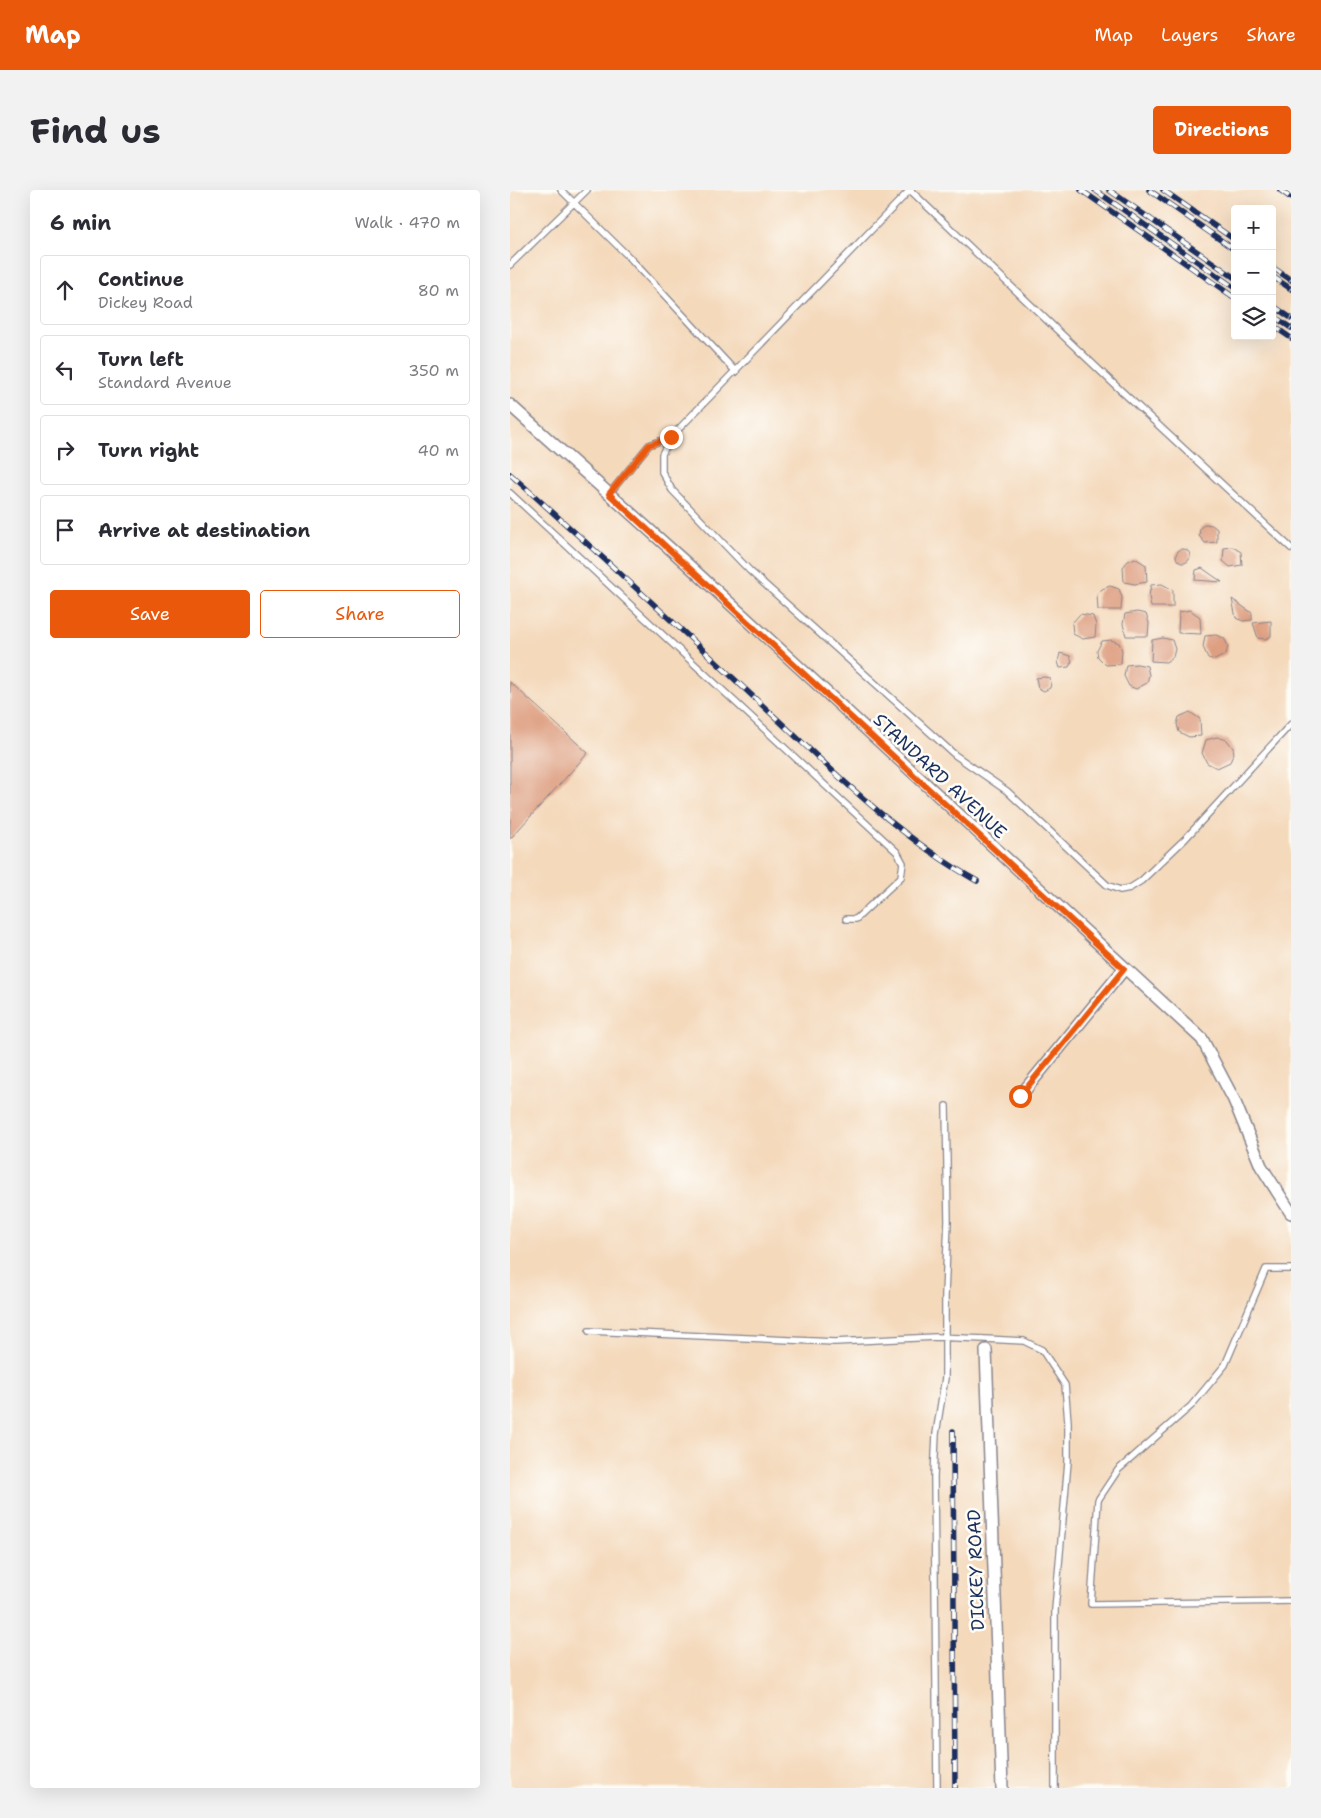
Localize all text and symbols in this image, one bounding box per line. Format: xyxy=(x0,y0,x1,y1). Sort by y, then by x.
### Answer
text: Map xyxy=(25,19,81,51)
text: Map xyxy=(1095,23,1133,47)
text: Layers xyxy=(1161,23,1218,47)
text: Share xyxy=(1246,23,1296,47)
button: Directions xyxy=(1153,106,1291,154)
text: Find us xyxy=(30,107,161,154)
map controls xyxy=(1231,205,1276,340)
button: + xyxy=(1231,205,1276,250)
text: 6 min xyxy=(50,209,111,237)
text: Walk · 470 m xyxy=(355,212,460,233)
button: − xyxy=(1231,250,1276,295)
text: Continue xyxy=(98,267,184,292)
icon: ahead xyxy=(51,276,79,304)
text: 80 m xyxy=(418,280,459,301)
text: Dickey Road xyxy=(98,292,193,313)
button: layers xyxy=(1231,295,1276,340)
text: Turn left xyxy=(98,347,184,372)
icon: left xyxy=(51,356,79,384)
text: 350 m xyxy=(408,360,459,381)
text: Standard Avenue xyxy=(98,372,232,393)
route end xyxy=(660,426,683,449)
icon: right xyxy=(51,436,79,464)
text: Turn right xyxy=(98,438,199,463)
text: 40 m xyxy=(417,440,459,461)
icon: arrive xyxy=(51,516,79,544)
text: Arrive at destination xyxy=(98,518,310,543)
button: Save xyxy=(50,590,250,638)
button: Share xyxy=(260,590,460,638)
street label: STANDARD AVENUE xyxy=(868,708,1012,844)
route start xyxy=(1009,1085,1032,1108)
street label: DICKEY ROAD xyxy=(962,1509,990,1631)

